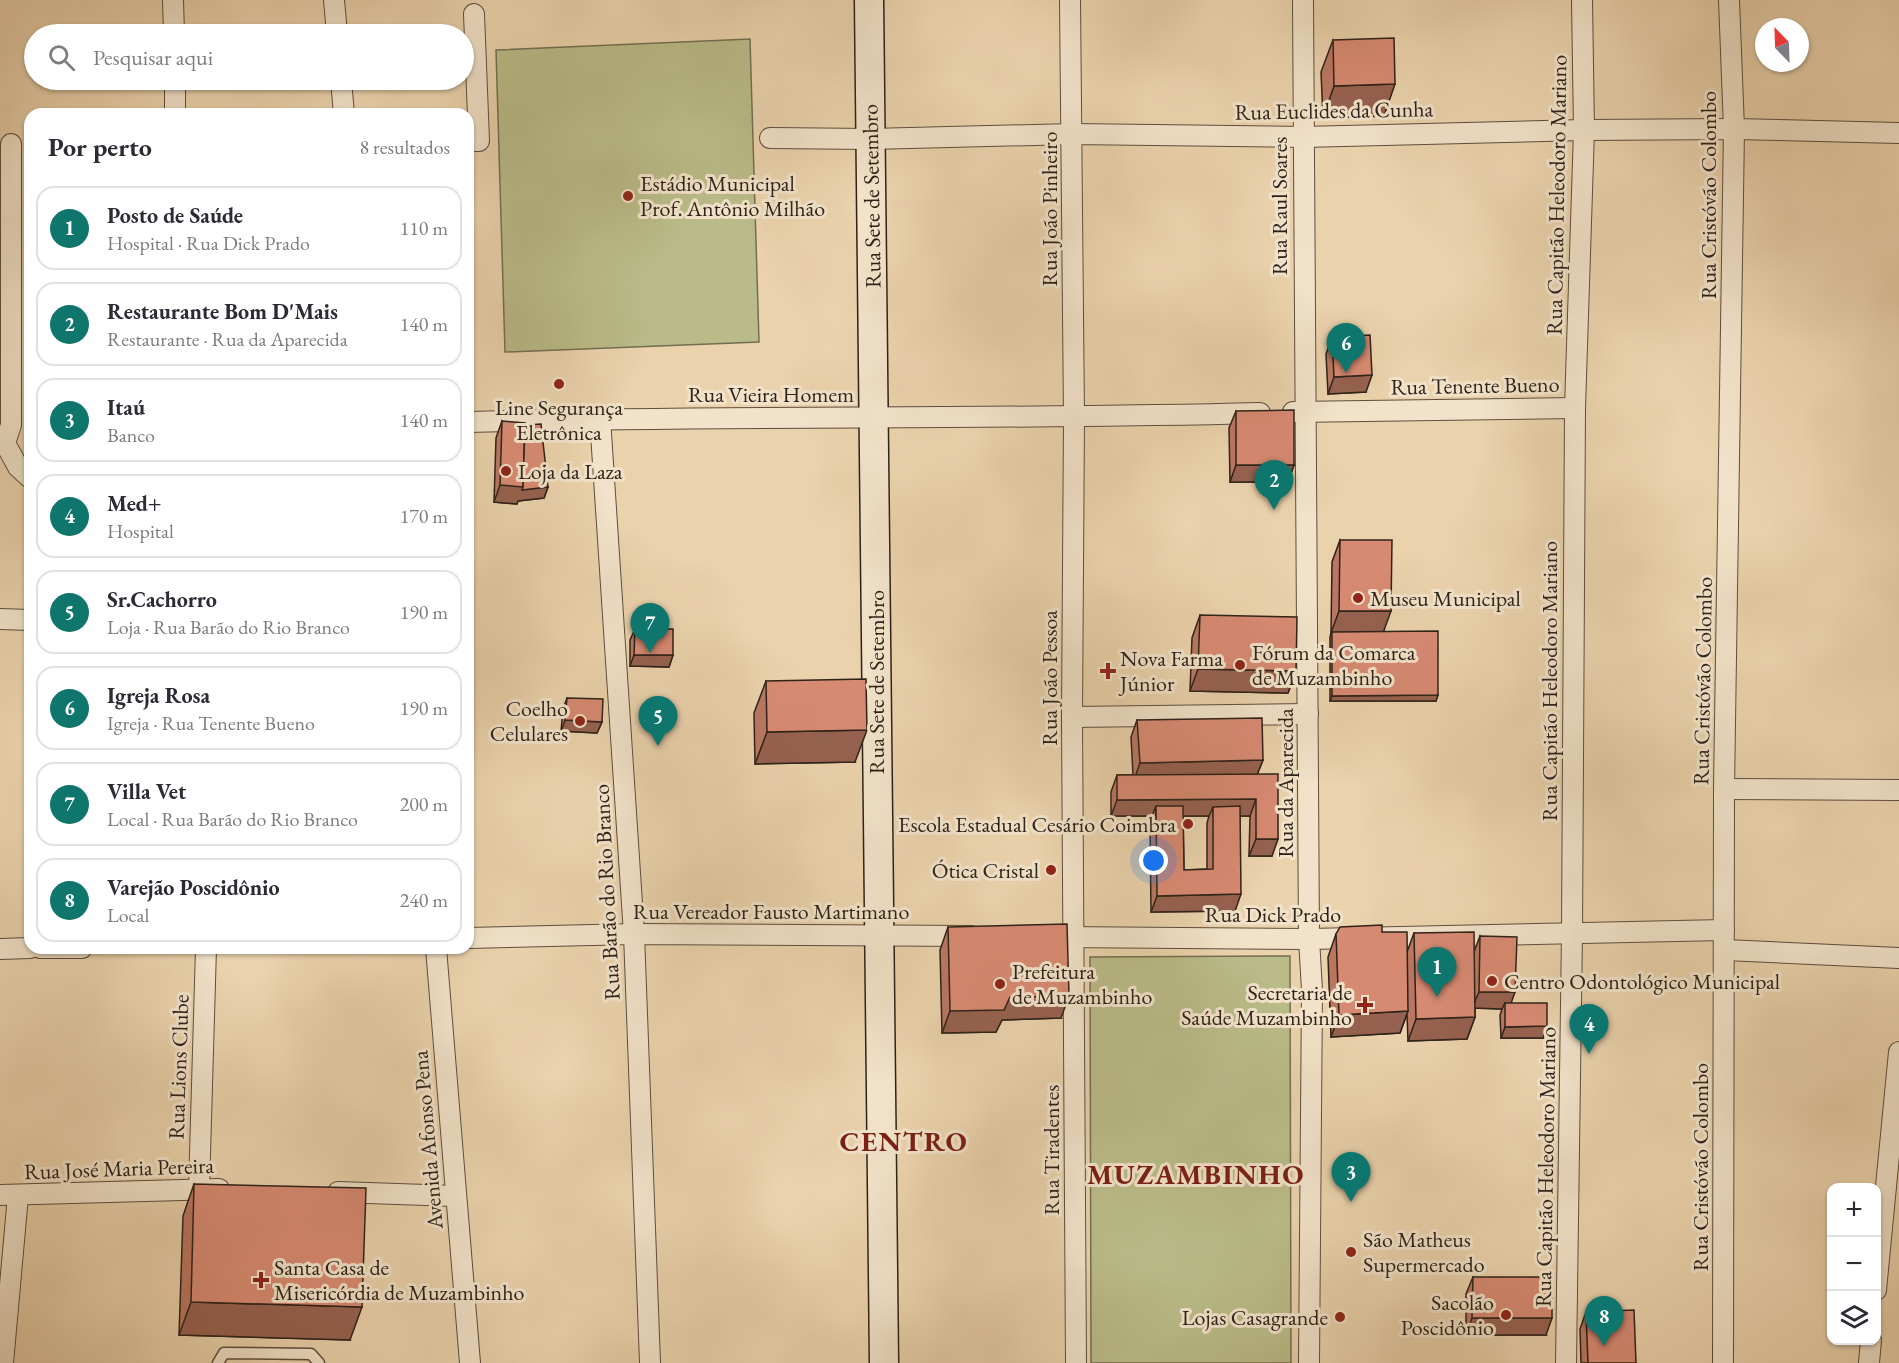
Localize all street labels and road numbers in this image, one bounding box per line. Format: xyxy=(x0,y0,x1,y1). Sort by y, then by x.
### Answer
street label: Rua Capitão Heleodoro Mariano xyxy=(1540,54,1573,335)
street label: Rua Cristóvão Colombo xyxy=(1694,91,1723,299)
street label: Rua Euclides da Cunha xyxy=(1234,94,1434,127)
street label: Rua Sete de Setembro xyxy=(855,104,888,288)
street label: Rua João Pinheiro xyxy=(1035,131,1064,287)
street label: Rua Raul Soares xyxy=(1265,137,1294,275)
street label: Rua Tenente Bueno xyxy=(1390,370,1560,401)
street label: Rua Vieira Homem xyxy=(688,380,854,409)
street label: Rua Capitão Heleodoro Mariano xyxy=(1535,541,1564,821)
street label: Rua Cristóvão Colombo xyxy=(1686,576,1719,785)
street label: Rua Sete de Setembro xyxy=(862,590,891,774)
street label: Rua João Pessoa xyxy=(1035,610,1064,746)
street label: Rua da Aparecida xyxy=(1271,708,1300,858)
street label: Rua Barão do Rio Branco xyxy=(586,783,627,1001)
street label: Rua Vereador Fausto Martimano xyxy=(633,897,909,926)
street label: Rua Dick Prado xyxy=(1205,900,1341,929)
street label: Rua Lions Clube xyxy=(161,994,196,1140)
street label: Rua Capitão Heleodoro Mariano xyxy=(1529,1026,1562,1307)
street label: Avenida Afonso Pena xyxy=(405,1049,450,1232)
street label: Rua Cristóvão Colombo xyxy=(1686,1063,1715,1271)
street label: Rua Tiradentes xyxy=(1037,1085,1066,1215)
street label: Rua José Maria Pereira xyxy=(24,1151,215,1186)

